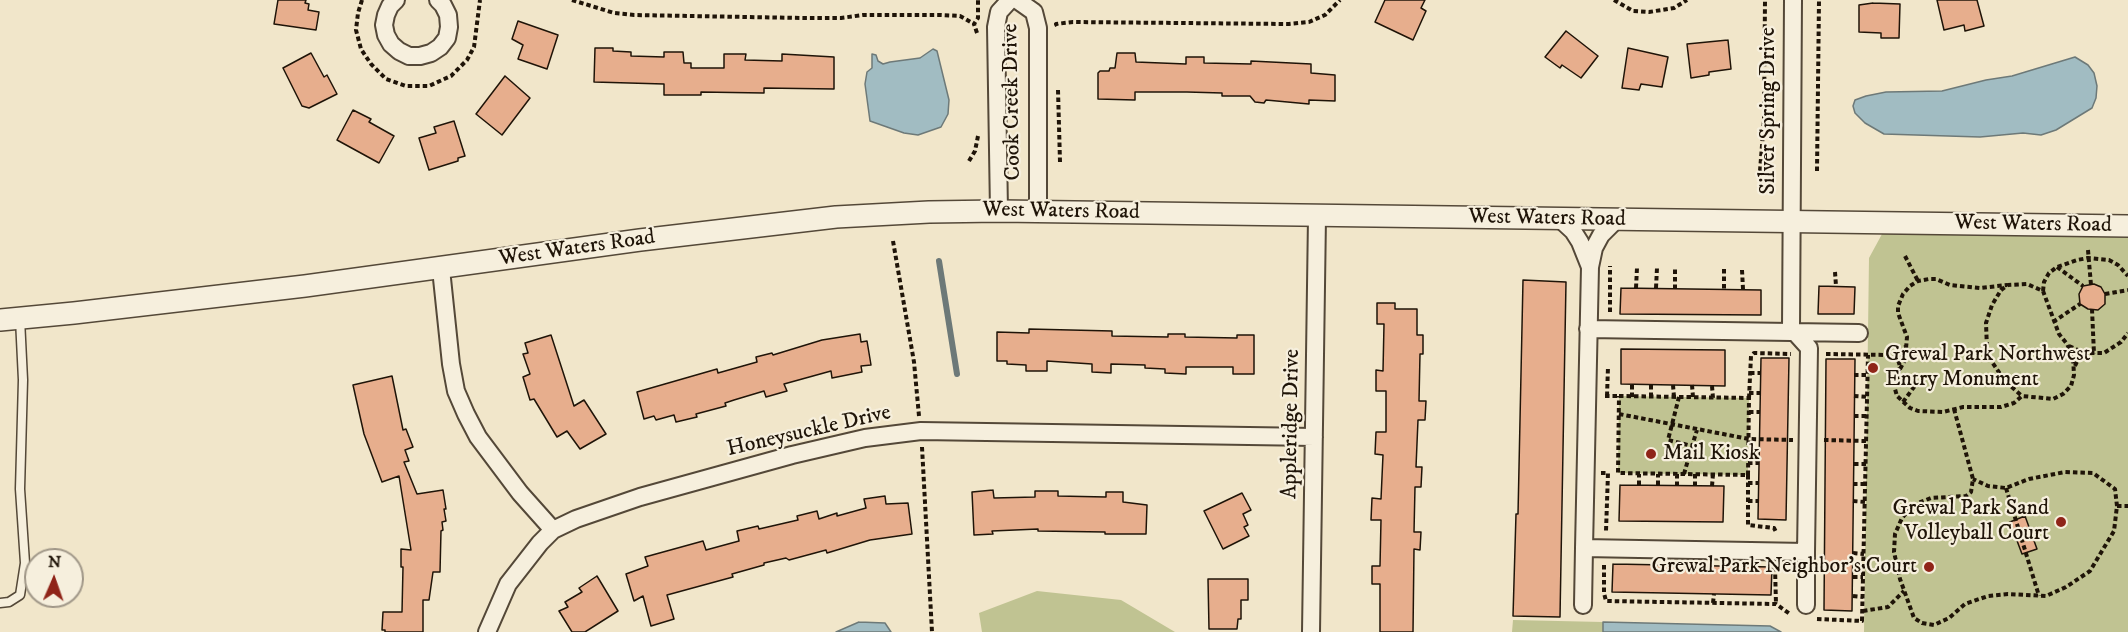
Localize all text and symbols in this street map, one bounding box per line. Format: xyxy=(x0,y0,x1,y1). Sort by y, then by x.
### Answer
street label: Cook Creek Drive xyxy=(998,23,1028,181)
street label: Silver Spring Drive xyxy=(1756,27,1782,195)
street label: West Waters Road xyxy=(982,197,1140,227)
street label: West Waters Road xyxy=(1468,204,1626,234)
street label: West Waters Road xyxy=(1954,210,2112,240)
street label: West Waters Road xyxy=(497,225,657,273)
place label: Grewal Park Northwest Entry Monument xyxy=(1885,342,2091,394)
street label: Appleridge Drive xyxy=(1277,349,1307,499)
marker: Grewal Park Northwest Entry Monument xyxy=(1866,361,1880,375)
street label: Honeysuckle Drive xyxy=(724,400,894,464)
place label: Mail Kiosk xyxy=(1663,441,1760,467)
marker: Mail Kiosk xyxy=(1644,447,1658,461)
place label: Grewal Park Sand Volleyball Court xyxy=(1893,496,2049,548)
marker: Grewal Park Sand Volleyball Court xyxy=(2054,515,2068,529)
north arrow xyxy=(24,548,84,608)
text: N xyxy=(48,552,61,572)
place label: Grewal Park Neighbor's Court xyxy=(1651,554,1917,580)
marker: Grewal Park Neighbor's Court xyxy=(1922,560,1936,574)

